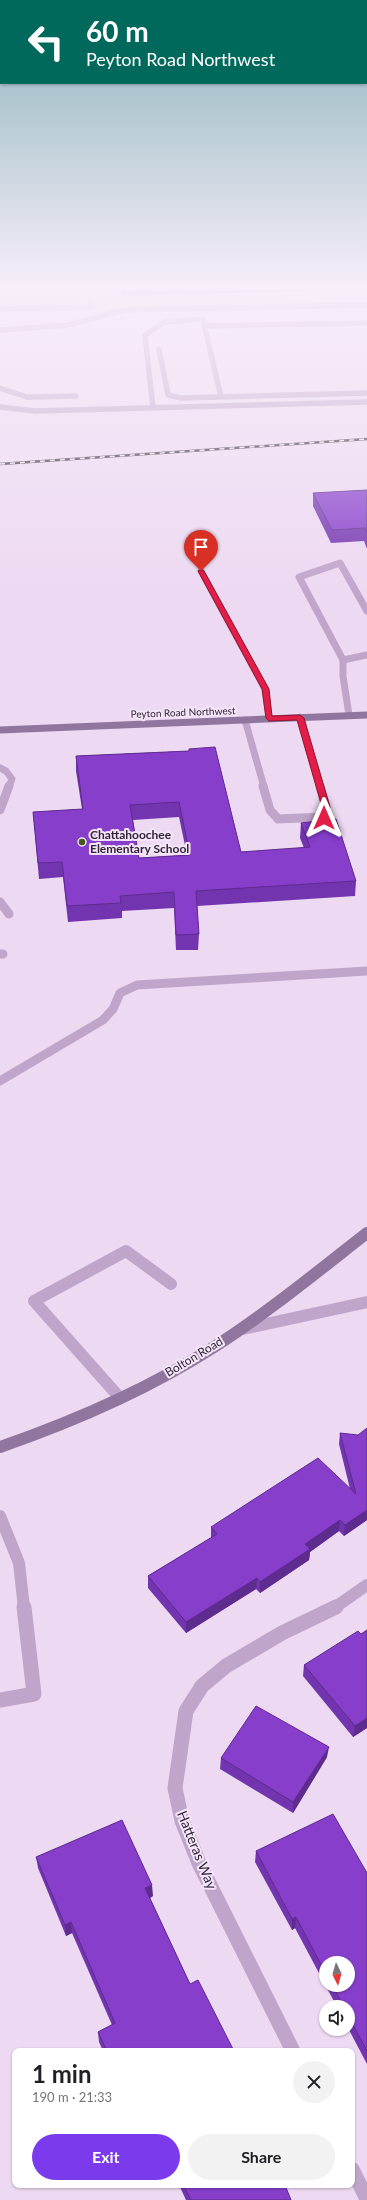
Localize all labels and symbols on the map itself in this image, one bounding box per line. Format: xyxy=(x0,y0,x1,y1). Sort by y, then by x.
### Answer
pin xyxy=(184,530,218,571)
street label: Peyton Road Northwest xyxy=(130,704,236,720)
position arrow xyxy=(303,797,345,839)
place label: Chattahoochee Elementary School xyxy=(90,827,189,856)
marker: Chattahoochee Elementary School xyxy=(77,837,87,847)
street label: Bolton Road xyxy=(162,1333,225,1380)
street label: Hatteras Way xyxy=(174,1808,221,1892)
north arrow xyxy=(319,1956,355,1992)

